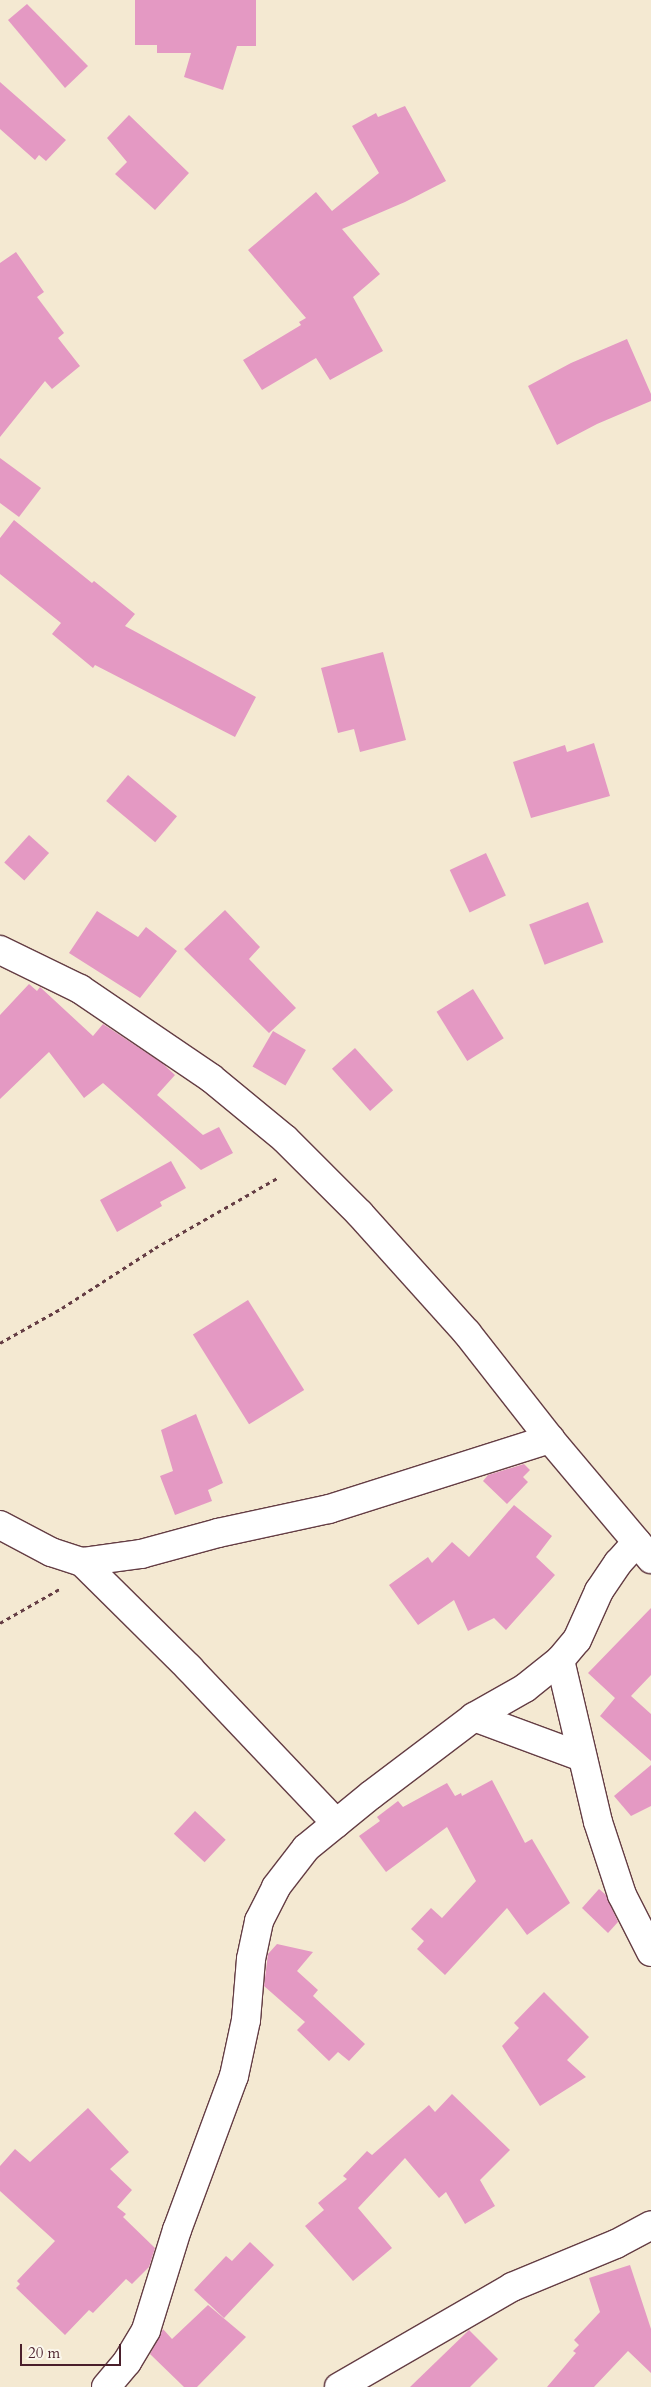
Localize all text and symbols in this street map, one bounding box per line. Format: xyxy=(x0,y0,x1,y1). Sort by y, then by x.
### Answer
scale bar xyxy=(22,2334,124,2366)
text: 20 m xyxy=(28,2343,60,2363)

